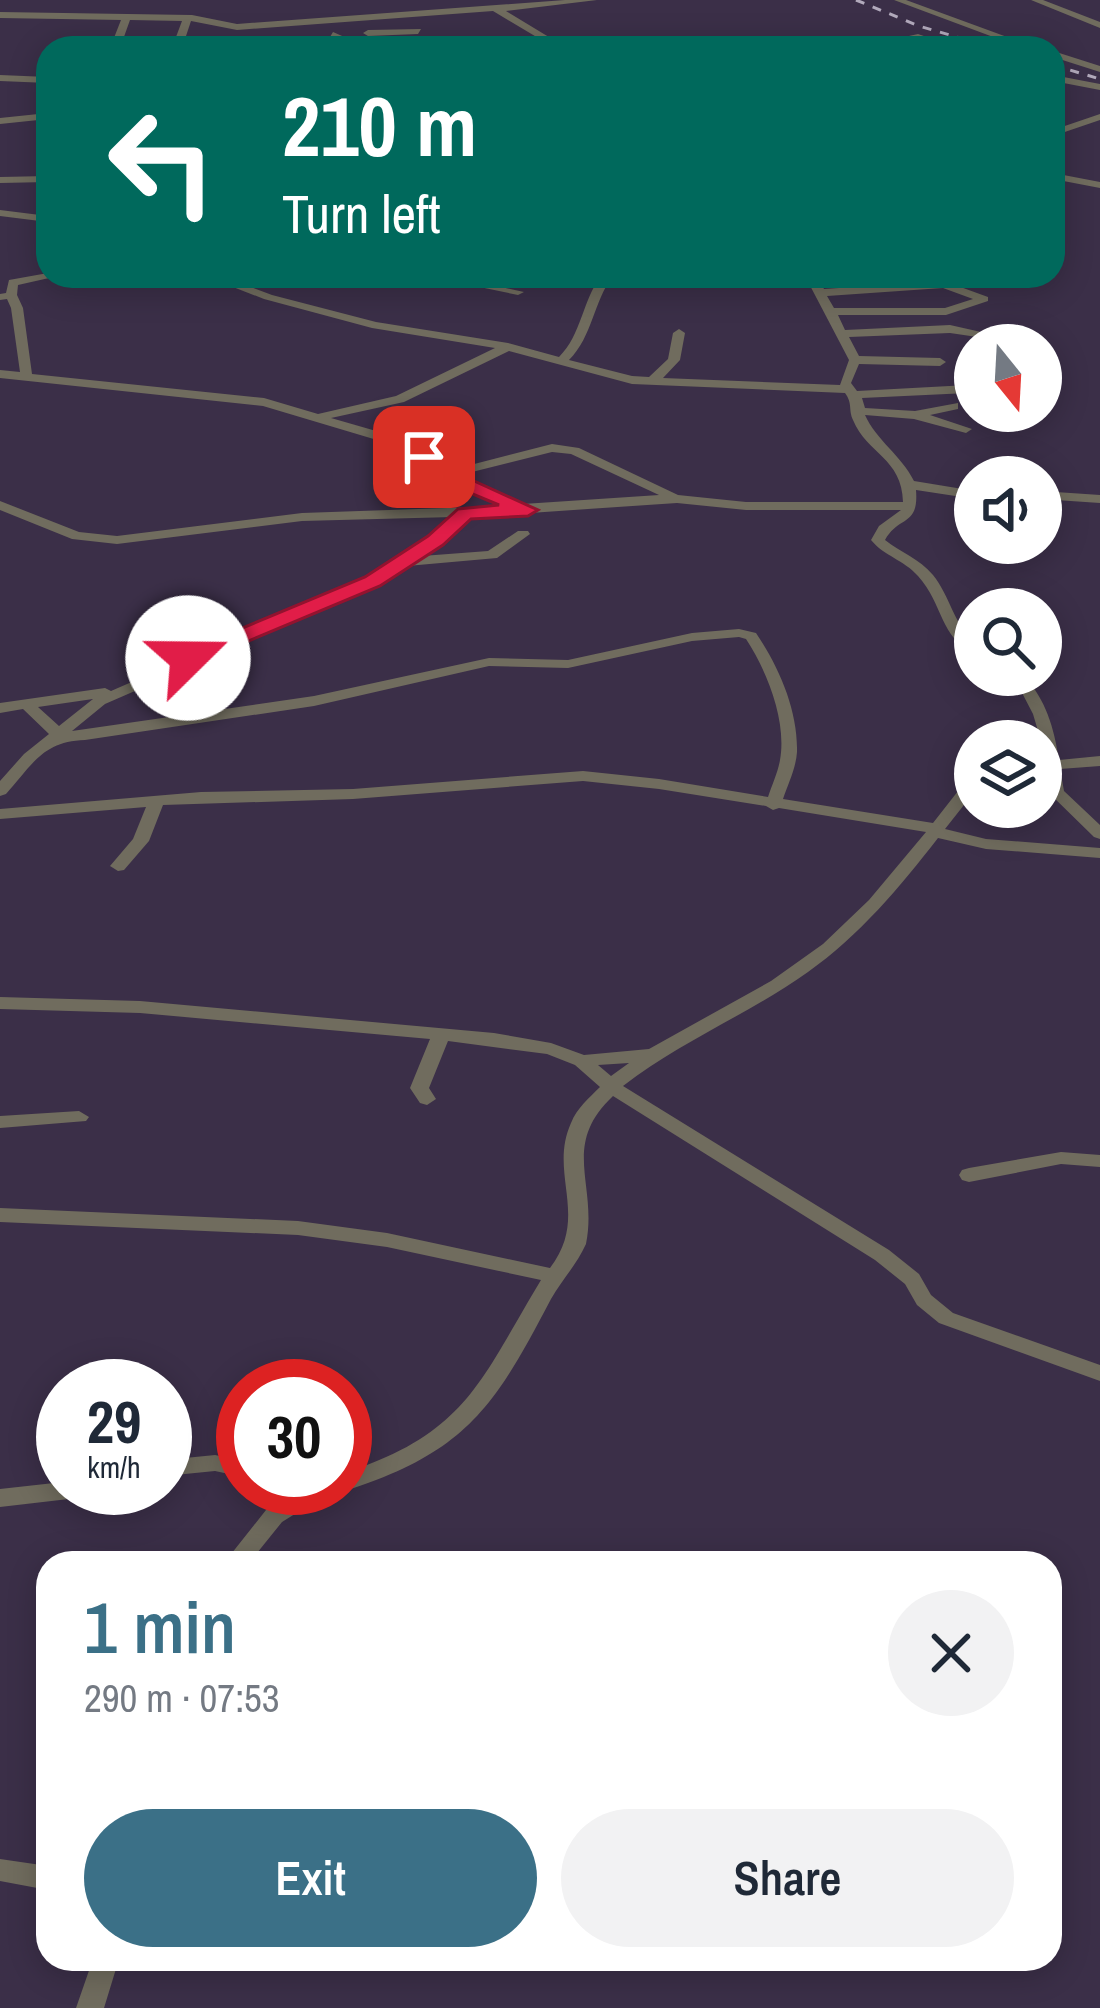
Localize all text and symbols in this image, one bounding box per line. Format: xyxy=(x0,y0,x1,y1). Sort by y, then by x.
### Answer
text: 210 m xyxy=(282,69,477,182)
icon: left xyxy=(84,84,240,240)
text: Turn left xyxy=(282,177,441,250)
north arrow xyxy=(954,324,1062,432)
map controls xyxy=(954,324,1062,828)
pin xyxy=(373,406,475,508)
icon: arrive xyxy=(391,424,457,490)
button: sound xyxy=(954,456,1062,564)
button: search xyxy=(954,588,1062,696)
position arrow xyxy=(125,595,251,721)
button: layers xyxy=(954,720,1062,828)
speed limit sign: 30 xyxy=(216,1359,372,1515)
text: 29 xyxy=(87,1381,141,1462)
text: km/h xyxy=(87,1447,141,1487)
text: 1 min xyxy=(84,1578,236,1675)
button: close xyxy=(888,1590,1014,1716)
text: 290 m · 07:53 xyxy=(84,1672,280,1724)
button: Exit xyxy=(84,1809,537,1947)
button: Share xyxy=(561,1809,1014,1947)

